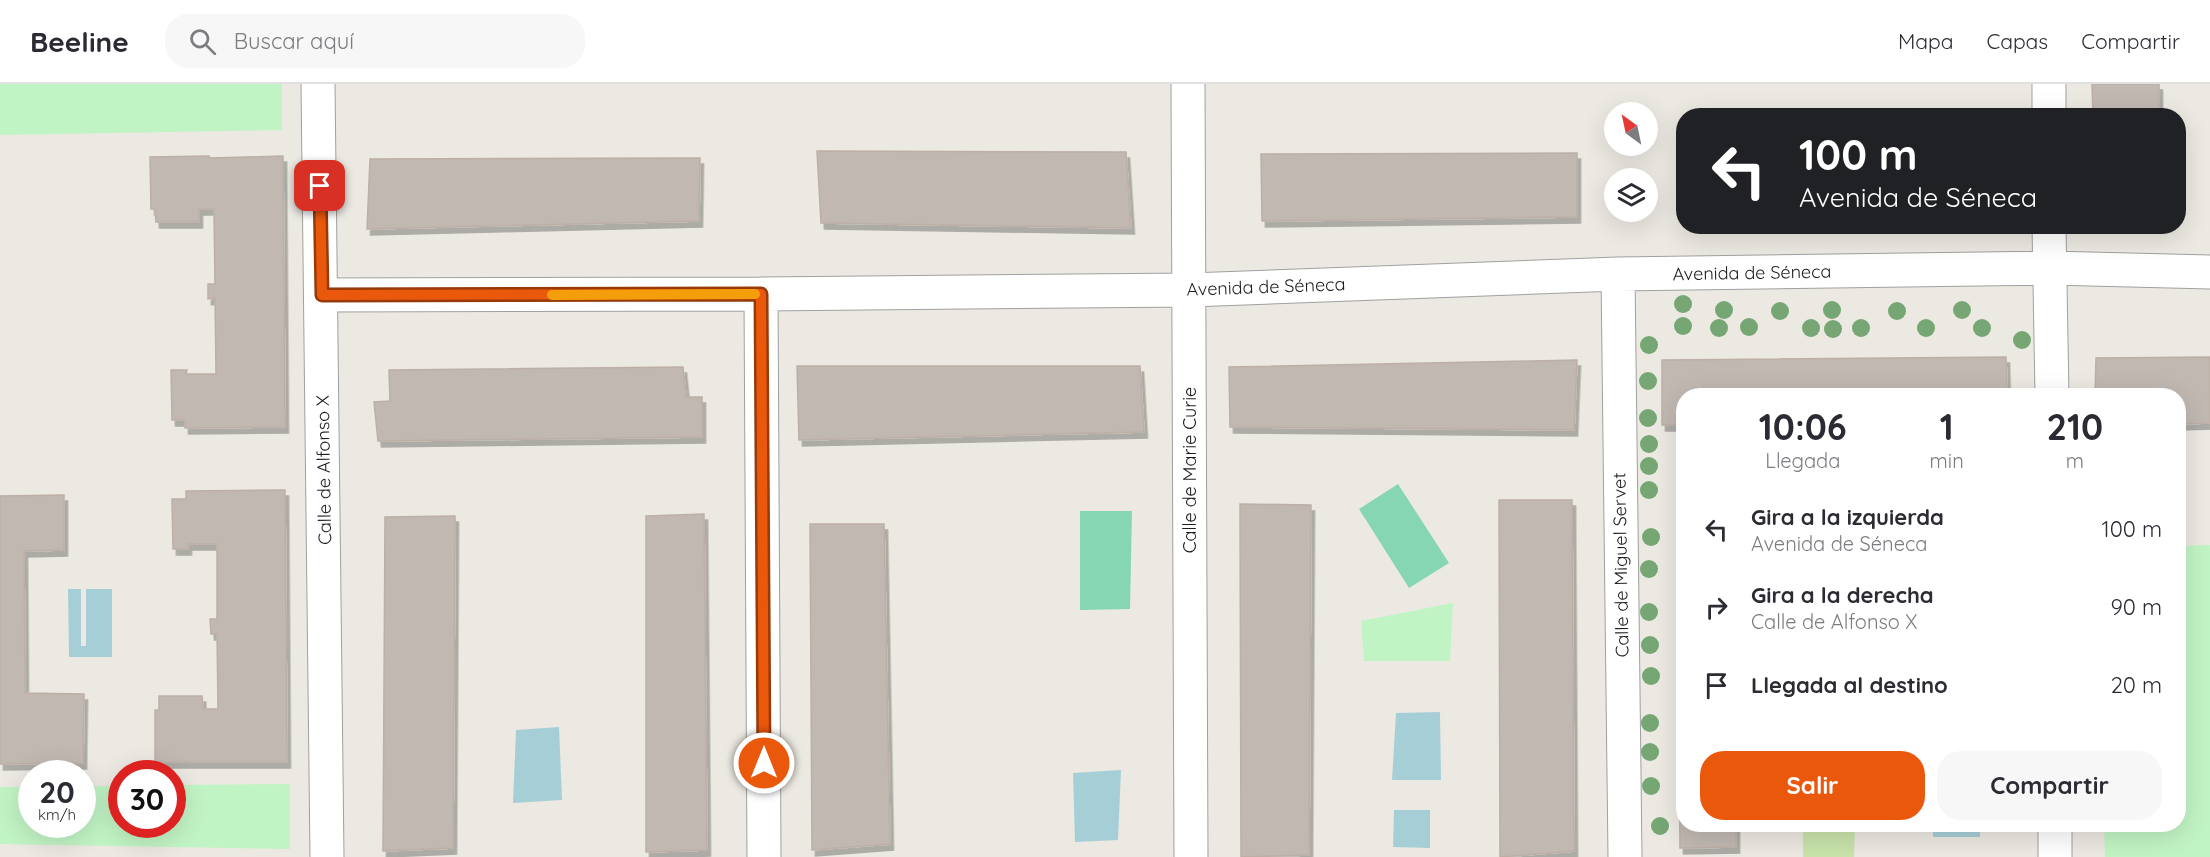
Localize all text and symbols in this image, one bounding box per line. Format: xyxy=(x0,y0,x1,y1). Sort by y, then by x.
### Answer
search box xyxy=(165,14,585,68)
text: Beeline xyxy=(30,24,129,59)
icon: search xyxy=(186,25,219,58)
text: Buscar aquí xyxy=(234,27,354,55)
text: Mapa xyxy=(1898,28,1953,54)
text: Capas xyxy=(1986,28,2048,54)
text: Compartir xyxy=(2081,28,2180,54)
north arrow xyxy=(1604,102,1658,156)
map controls xyxy=(1604,102,1658,222)
text: 100 m xyxy=(1799,128,1917,181)
icon: left xyxy=(1700,132,1778,210)
pin xyxy=(294,160,345,211)
button: layers xyxy=(1604,168,1658,222)
icon: arrive xyxy=(303,169,336,202)
text: Avenida de Séneca xyxy=(1799,180,2037,214)
street label: Avenida de Séneca xyxy=(1672,260,1832,285)
street label: Avenida de Séneca xyxy=(1186,272,1346,301)
street label: Calle de Marie Curie xyxy=(1178,387,1201,553)
street label: Calle de Alfonso X xyxy=(311,395,336,545)
text: 10:06 xyxy=(1759,404,1847,449)
text: 1 xyxy=(1940,404,1954,449)
text: 210 xyxy=(2047,404,2103,449)
text: Llegada xyxy=(1765,448,1840,473)
text: min xyxy=(1930,448,1964,473)
text: m xyxy=(2066,448,2084,473)
street label: Calle de Miguel Servet xyxy=(1607,472,1634,658)
text: Gira a la izquierda xyxy=(1751,503,1944,531)
icon: left xyxy=(1700,513,1733,546)
text: 100 m xyxy=(2102,515,2162,543)
text: Avenida de Séneca xyxy=(1751,531,1927,556)
text: Gira a la derecha xyxy=(1751,581,1934,609)
icon: right xyxy=(1700,591,1733,624)
text: 90 m xyxy=(2111,593,2162,621)
text: Calle de Alfonso X xyxy=(1751,609,1918,634)
icon: arrive xyxy=(1700,669,1733,702)
text: Llegada al destino xyxy=(1751,671,1948,699)
text: 20 m xyxy=(2111,671,2162,699)
position arrow xyxy=(732,731,796,795)
button: Salir xyxy=(1700,751,1925,820)
button: Compartir xyxy=(1937,751,2162,820)
speed limit sign: 30 xyxy=(108,760,186,838)
text: 20 xyxy=(39,773,75,811)
text: km/h xyxy=(38,805,76,824)

